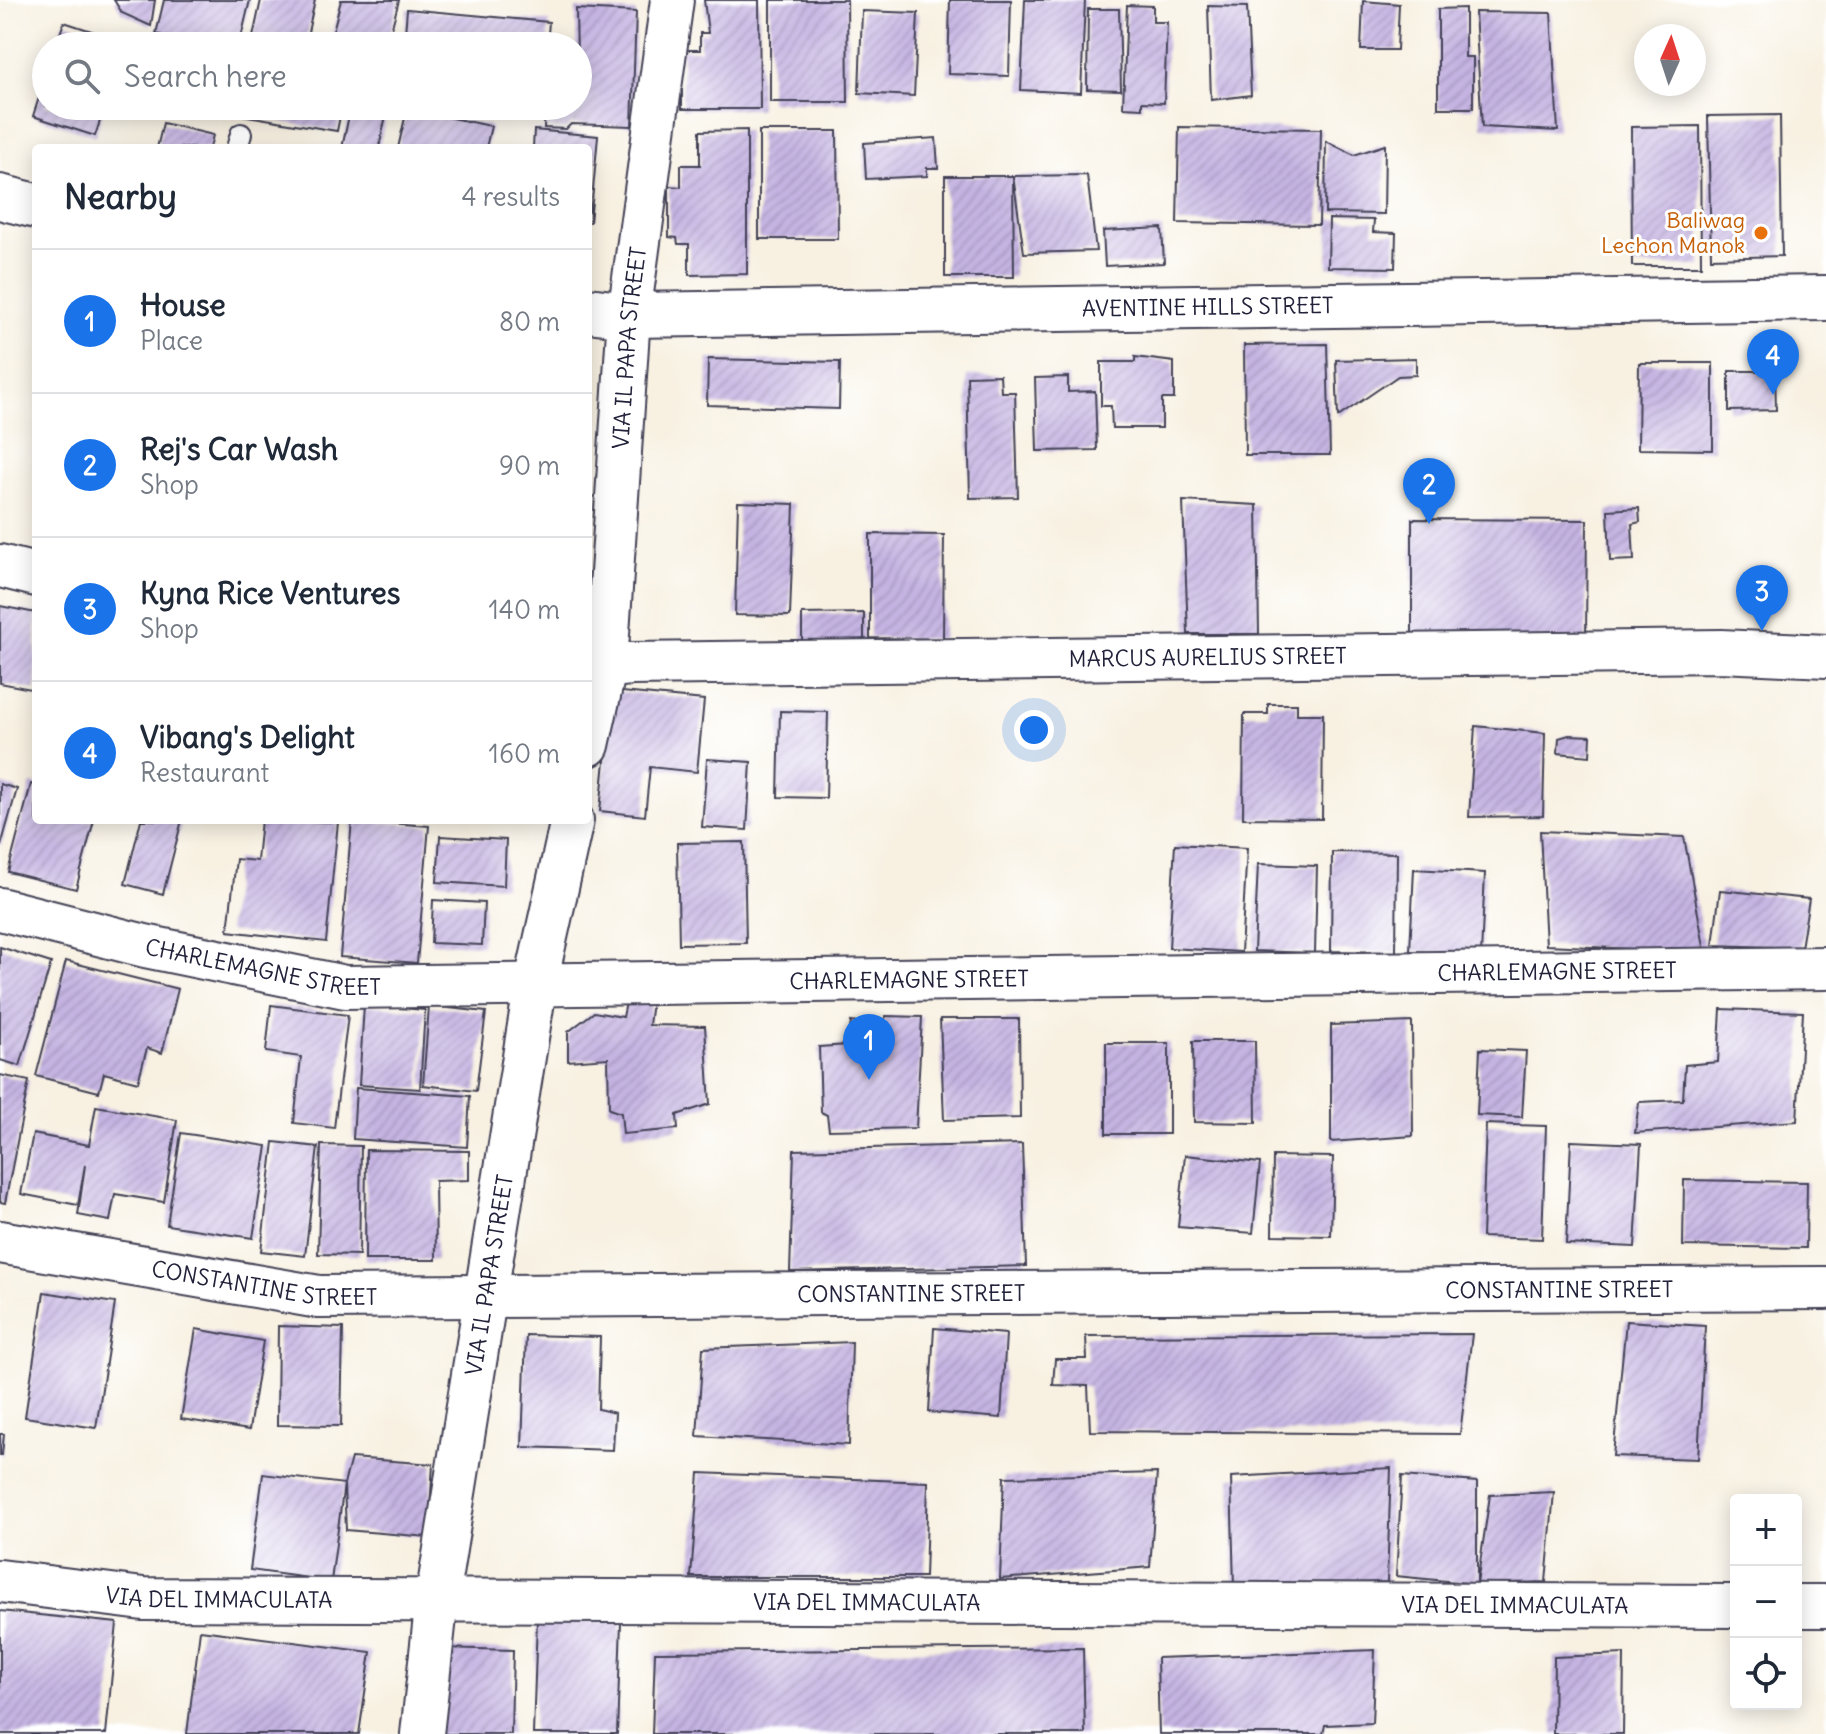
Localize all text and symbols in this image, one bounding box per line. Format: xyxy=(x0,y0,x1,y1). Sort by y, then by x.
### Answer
north arrow xyxy=(1634,24,1706,96)
search box xyxy=(32,32,592,120)
icon: search xyxy=(60,54,104,98)
text: Search here xyxy=(124,57,287,95)
text: Nearby xyxy=(64,175,177,218)
text: 4 results xyxy=(462,180,560,213)
place label: Baliwag Lechon Manok xyxy=(1601,206,1745,259)
marker: Baliwag Lechon Manok xyxy=(1752,224,1770,242)
street label: VIA IL PAPA STREET xyxy=(606,245,652,450)
text: House xyxy=(140,286,226,324)
street label: AVENTINE HILLS STREET xyxy=(1082,291,1334,323)
text: 1 xyxy=(85,305,95,338)
text: 80 m xyxy=(499,305,560,338)
text: Place xyxy=(140,324,203,357)
pin: 4 xyxy=(1747,329,1799,395)
text: Rej's Car Wash xyxy=(140,430,338,468)
text: 2 xyxy=(83,449,97,482)
text: 90 m xyxy=(499,449,560,482)
pin: 2 xyxy=(1403,458,1455,524)
text: Shop xyxy=(140,468,199,501)
pin: 3 xyxy=(1736,565,1788,631)
text: Kyna Rice Ventures xyxy=(140,574,400,612)
text: 3 xyxy=(83,593,97,626)
text: 140 m xyxy=(489,593,560,626)
text: Shop xyxy=(140,612,199,645)
street label: MARCUS AURELIUS STREET xyxy=(1069,641,1347,673)
your location xyxy=(1014,710,1054,750)
text: Vibang's Delight xyxy=(140,718,355,756)
text: 4 xyxy=(82,737,98,770)
text: 160 m xyxy=(489,737,560,770)
text: Restaurant xyxy=(140,756,269,789)
street label: CHARLEMAGNE STREET xyxy=(143,932,381,1001)
street label: CHARLEMAGNE STREET xyxy=(1437,956,1677,987)
street label: CHARLEMAGNE STREET xyxy=(789,964,1029,995)
pin: 1 xyxy=(843,1014,895,1080)
street label: VIA IL PAPA STREET xyxy=(459,1172,519,1378)
street label: CONSTANTINE STREET xyxy=(149,1254,377,1311)
street label: CONSTANTINE STREET xyxy=(1445,1275,1673,1304)
street label: CONSTANTINE STREET xyxy=(797,1279,1025,1308)
map controls xyxy=(1730,1494,1802,1710)
button: + xyxy=(1730,1494,1802,1566)
button: − xyxy=(1730,1566,1802,1638)
street label: VIA DEL IMMACULATA xyxy=(104,1580,333,1614)
street label: VIA DEL IMMACULATA xyxy=(753,1588,981,1617)
street label: VIA DEL IMMACULATA xyxy=(1401,1591,1629,1620)
button: locate xyxy=(1730,1638,1802,1710)

